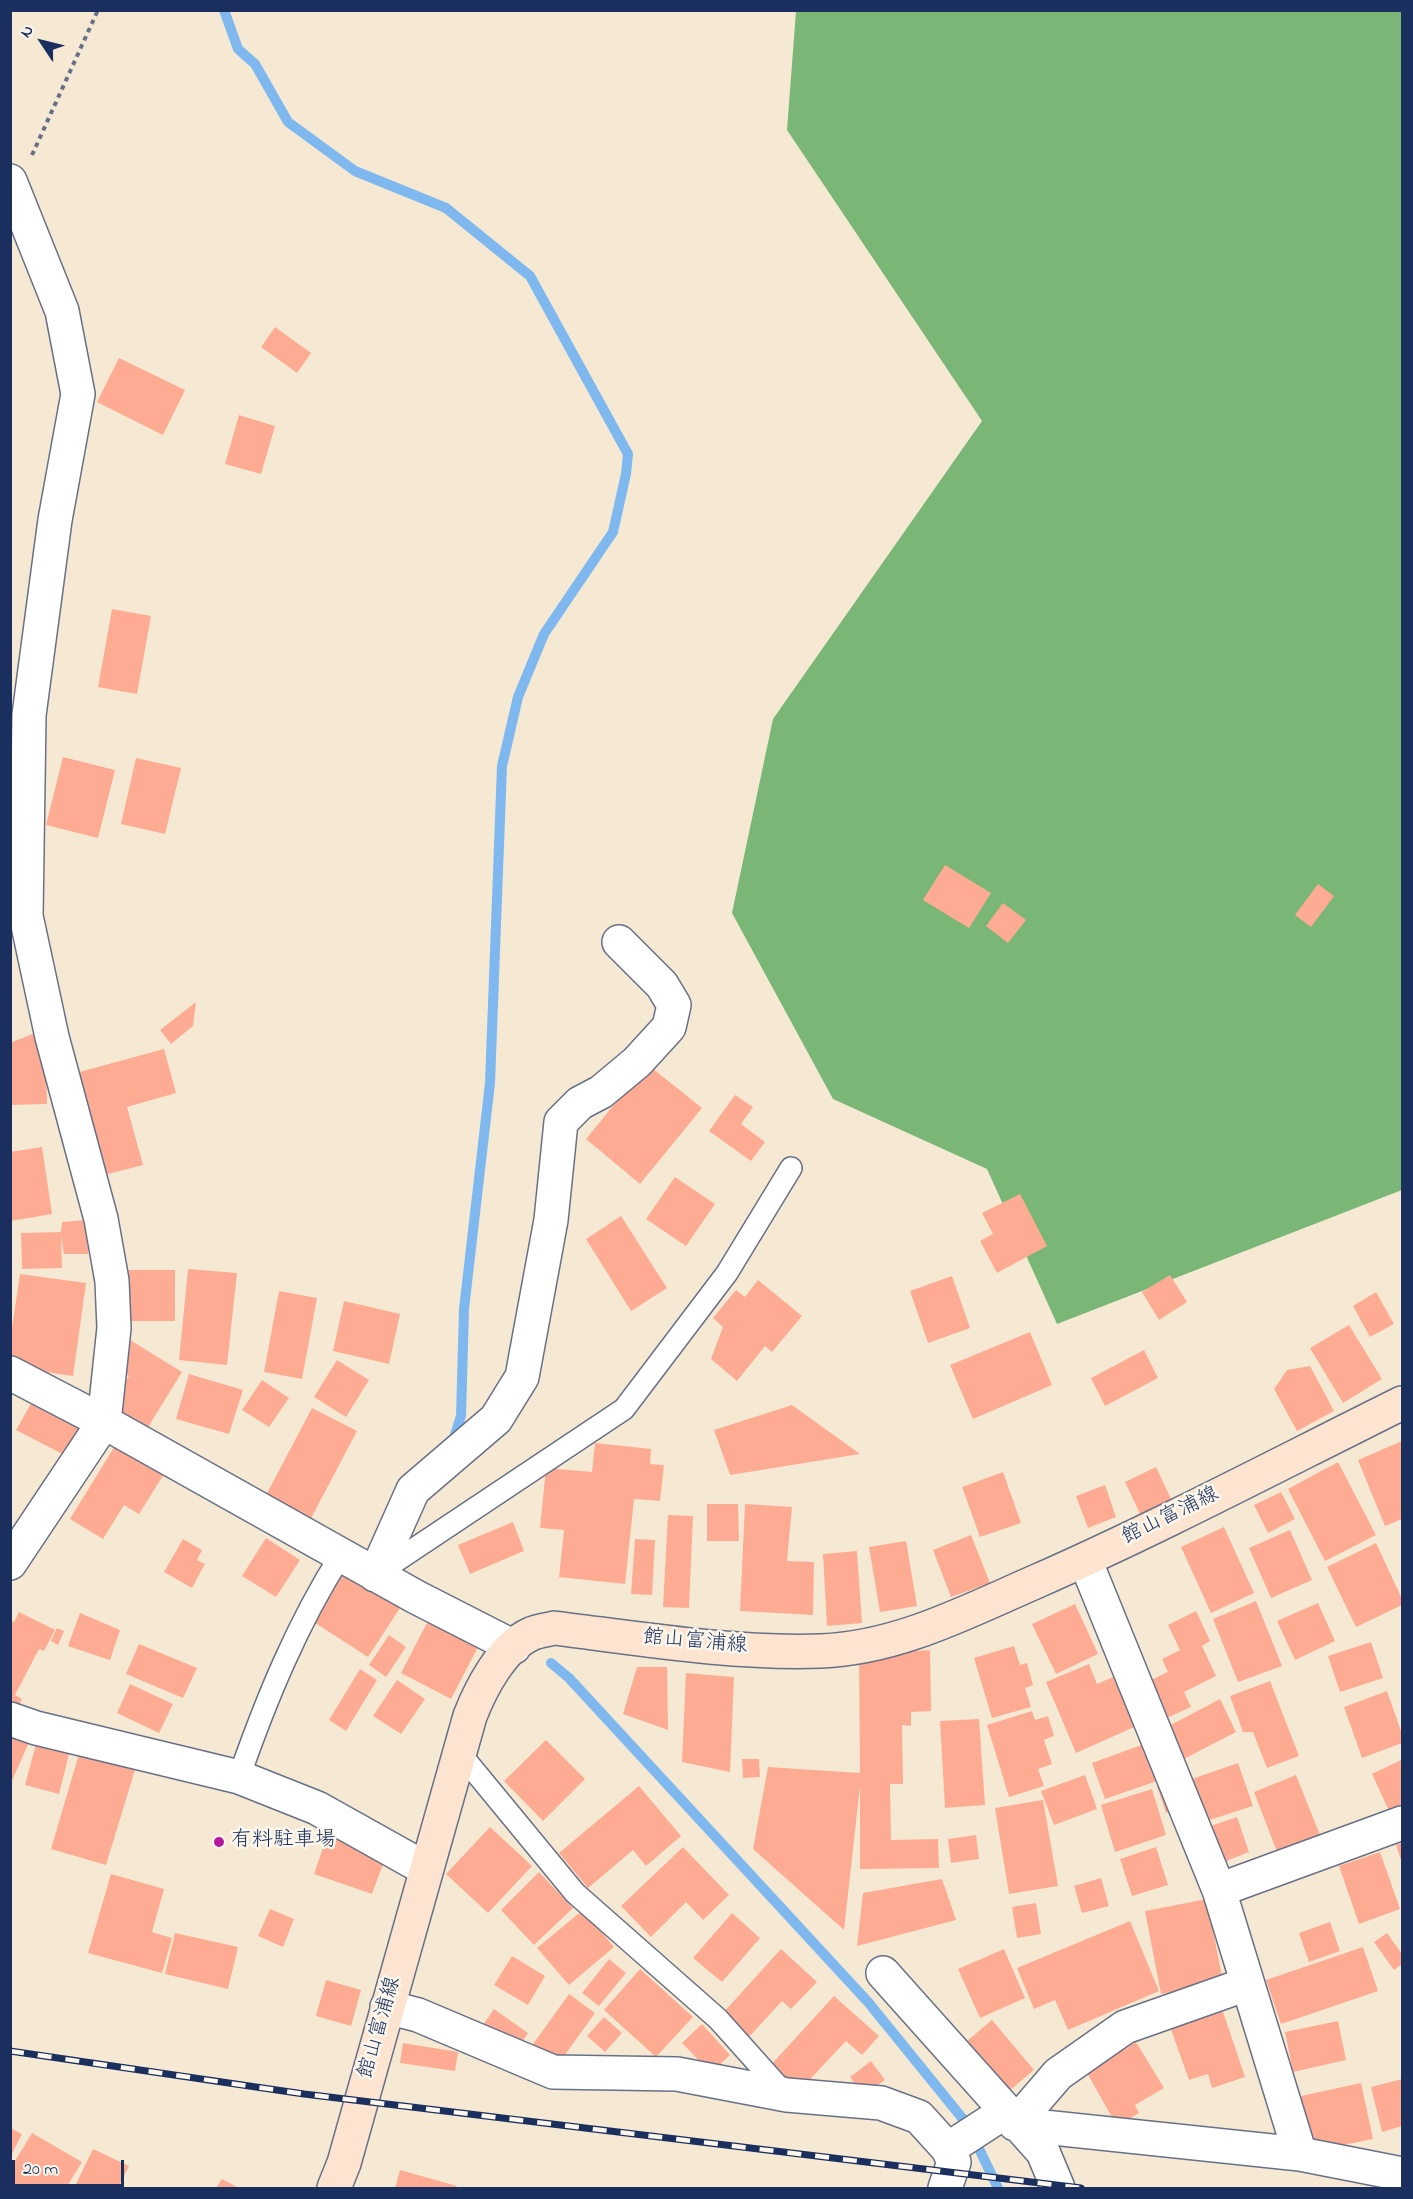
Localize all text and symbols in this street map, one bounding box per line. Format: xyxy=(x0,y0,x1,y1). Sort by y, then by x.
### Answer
north arrow xyxy=(12,12,72,72)
text: N xyxy=(14,20,40,43)
street label: 館山富浦線 xyxy=(1118,1483,1224,1551)
street label: 館山富浦線 xyxy=(642,1626,748,1660)
place label: 有料駐車場 xyxy=(231,1829,336,1855)
marker: 有料駐車場 xyxy=(212,1835,226,1849)
street label: 館山富浦線 xyxy=(354,1974,408,2082)
scale bar xyxy=(15,2148,128,2186)
text: 20 m xyxy=(23,2157,58,2183)

